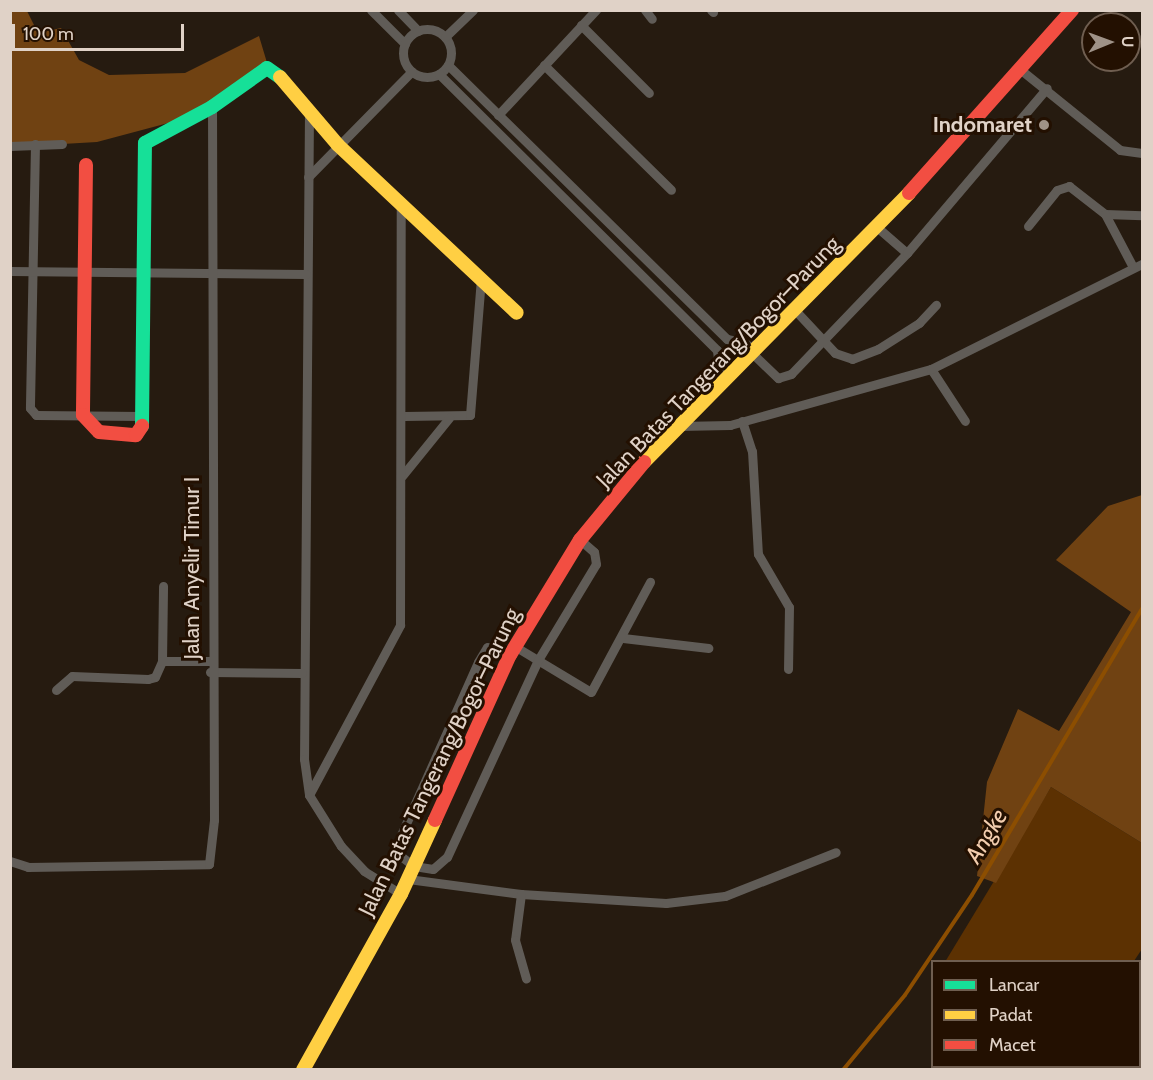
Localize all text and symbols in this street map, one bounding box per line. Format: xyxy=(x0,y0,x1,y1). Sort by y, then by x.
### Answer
scale bar xyxy=(15,12,188,50)
north arrow xyxy=(1081,12,1141,72)
text: 100 m xyxy=(23,23,74,45)
text: U xyxy=(1118,36,1137,48)
place label: Indomaret xyxy=(933,112,1032,138)
marker: Indomaret xyxy=(1037,118,1051,132)
street label: Jalan Batas Tangerang/Bogor–Parung xyxy=(591,231,845,493)
street label: Jalan Anyelir Timur I xyxy=(179,477,205,659)
street label: Jalan Batas Tangerang/Bogor–Parung xyxy=(353,604,525,920)
water label: Angke xyxy=(959,804,1013,868)
legend xyxy=(931,960,1141,1068)
text: Lancar xyxy=(989,974,1039,996)
text: Padat xyxy=(989,1004,1032,1026)
text: Macet xyxy=(989,1034,1035,1056)

